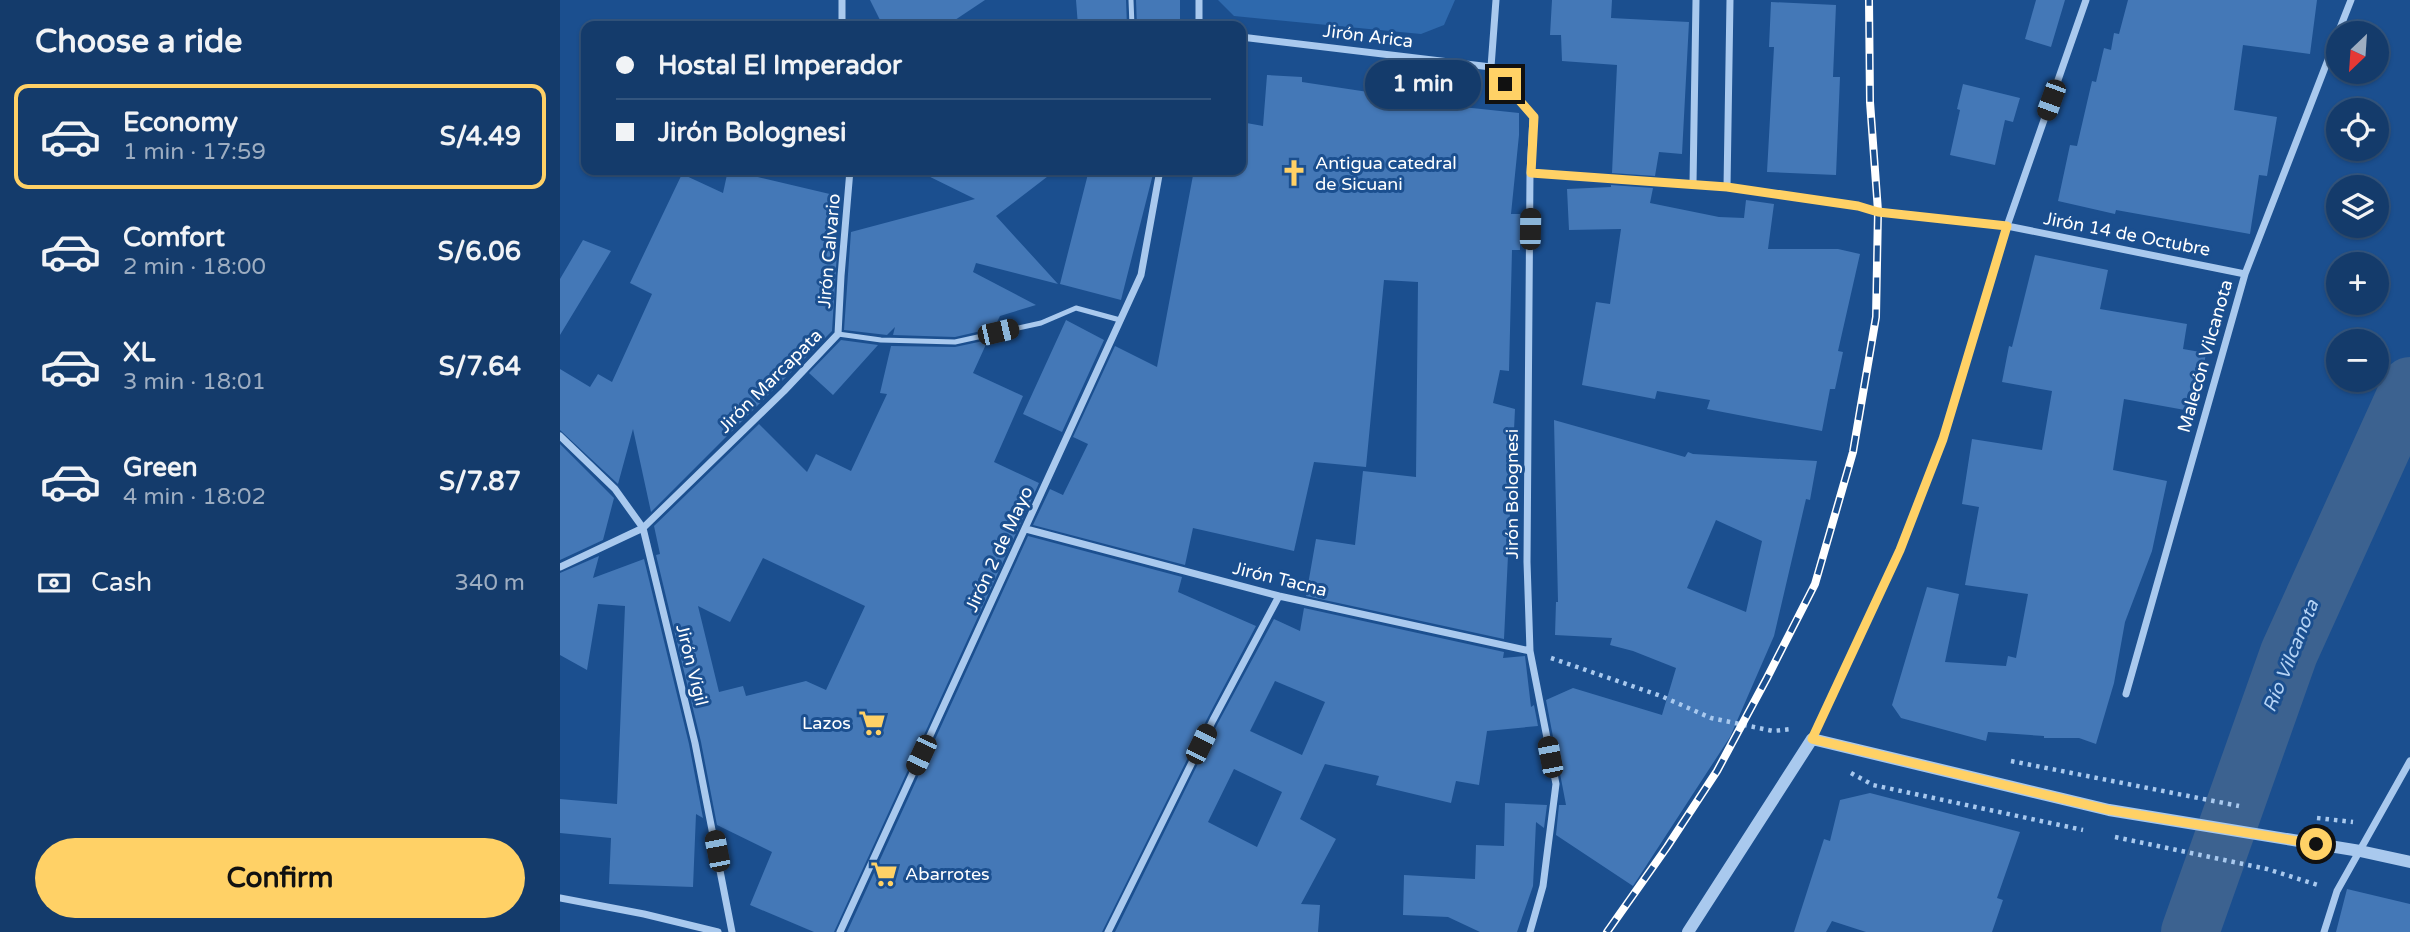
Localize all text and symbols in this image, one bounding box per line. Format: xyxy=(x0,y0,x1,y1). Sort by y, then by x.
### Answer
street label: Jirón Arica xyxy=(1322,20,1414,52)
north arrow xyxy=(2326,21,2389,84)
map controls xyxy=(2326,21,2389,392)
text: Choose a ride xyxy=(35,23,242,61)
text: Hostal El Imperador xyxy=(658,50,902,81)
callout: 1 min xyxy=(1365,60,1480,108)
route end xyxy=(1489,68,1521,100)
text: 1 min xyxy=(1392,70,1454,98)
car xyxy=(2034,77,2069,123)
button: locate xyxy=(2326,98,2389,161)
icon: car xyxy=(39,105,102,168)
text: Economy xyxy=(123,107,238,138)
text: Jirón Bolognesi xyxy=(658,117,846,148)
text: S/4.49 xyxy=(440,121,521,152)
text: 1 min · 17:59 xyxy=(123,138,266,166)
place label: Antigua catedral de Sicuani xyxy=(1315,152,1457,195)
church icon: Antigua catedral de Sicuani xyxy=(1279,158,1309,188)
button: layers xyxy=(2326,175,2389,238)
street label: Jirón Calvario xyxy=(813,193,845,309)
street label: Jirón 14 de Octubre xyxy=(2042,207,2212,261)
car xyxy=(1520,208,1541,250)
icon: car xyxy=(39,220,102,283)
text: Comfort xyxy=(123,222,225,253)
text: S/6.06 xyxy=(438,236,521,267)
button: + xyxy=(2326,252,2389,315)
text: 2 min · 18:00 xyxy=(123,253,266,281)
street label: Malecón Vilcanota xyxy=(2173,277,2237,435)
car xyxy=(976,317,1021,347)
street label: Jirón Marcapata xyxy=(713,324,827,438)
button: − xyxy=(2326,329,2389,392)
icon: car xyxy=(39,335,102,398)
text: XL xyxy=(123,337,155,368)
text: S/7.64 xyxy=(439,351,521,382)
text: 3 min · 18:01 xyxy=(123,368,266,396)
street label: Jirón Bolognesi xyxy=(1501,429,1523,559)
icon: car xyxy=(39,450,102,513)
text: Green xyxy=(123,452,198,483)
text: S/7.87 xyxy=(439,466,521,497)
text: 4 min · 18:02 xyxy=(123,483,266,511)
street label: Jirón 2 de Mayo xyxy=(960,483,1038,615)
street label: Jirón Tacna xyxy=(1231,557,1329,601)
icon: cash xyxy=(35,564,73,602)
text: Cash xyxy=(91,567,152,598)
text: 340 m xyxy=(455,569,525,597)
water label: Río Vilcanota xyxy=(2259,595,2324,715)
street label: Jirón Vigil xyxy=(671,622,713,708)
supermarket icon: Lazos xyxy=(857,708,887,738)
place label: Lazos xyxy=(802,712,851,734)
car xyxy=(1183,721,1220,767)
car xyxy=(903,732,940,778)
car xyxy=(1536,734,1565,780)
car xyxy=(703,828,732,874)
route start xyxy=(2300,828,2332,860)
button: Confirm xyxy=(35,838,525,918)
supermarket icon: Abarrotes xyxy=(869,859,899,889)
place label: Abarrotes xyxy=(905,863,990,885)

